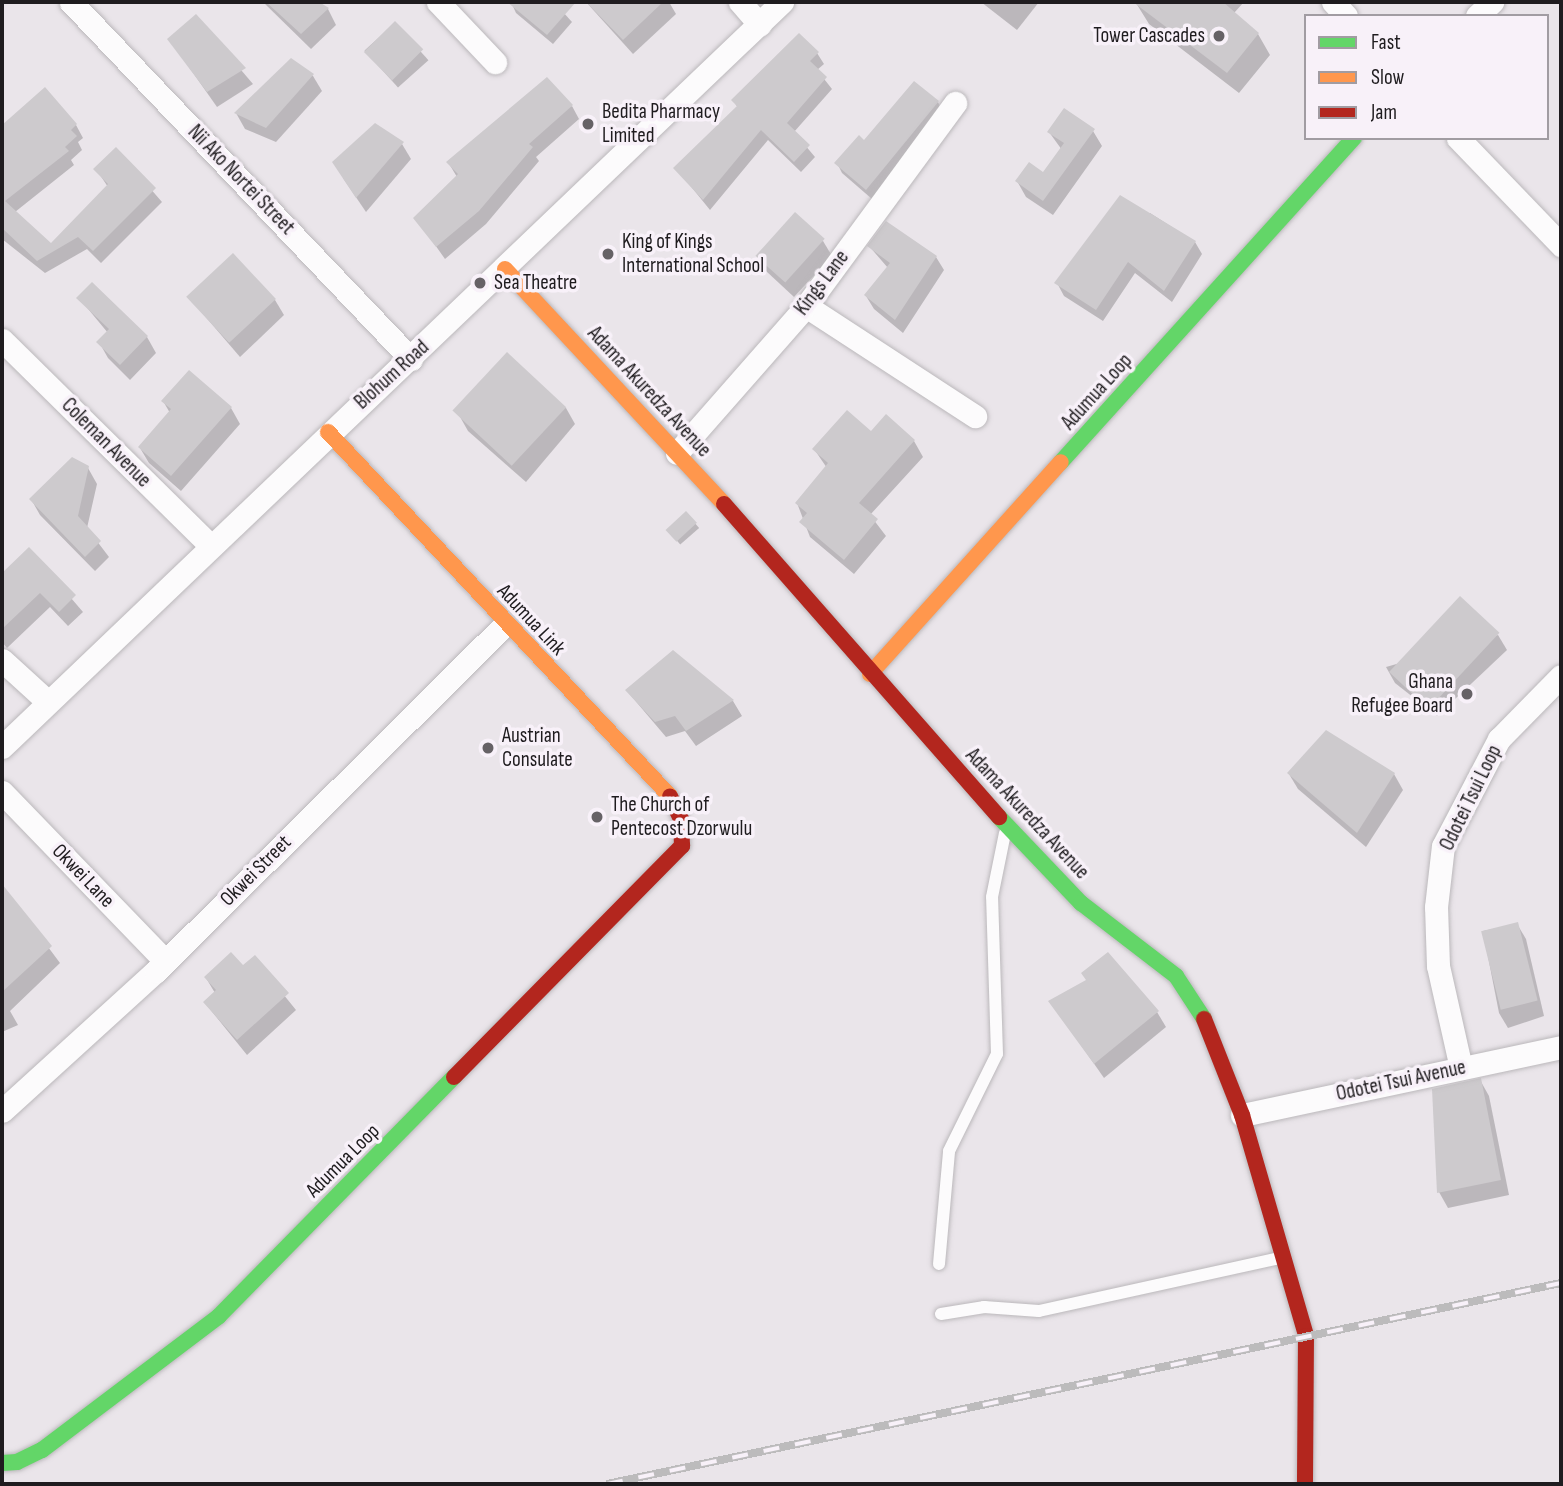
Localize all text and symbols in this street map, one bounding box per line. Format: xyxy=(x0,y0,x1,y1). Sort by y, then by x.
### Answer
legend xyxy=(1304,14,1549,140)
place label: Tower Cascades xyxy=(1093,23,1205,49)
marker: Tower Cascades xyxy=(1211,28,1227,44)
text: Fast xyxy=(1371,30,1401,55)
text: Slow xyxy=(1371,65,1404,90)
place label: Bedita Pharmacy Limited xyxy=(602,99,720,149)
text: Jam xyxy=(1371,100,1397,125)
marker: Bedita Pharmacy Limited xyxy=(580,116,596,132)
street label: Nii Ako Nortei Street xyxy=(182,120,300,240)
place label: King of Kings International School xyxy=(622,229,764,279)
street label: Kings Lane xyxy=(789,245,855,321)
marker: King of Kings International School xyxy=(600,246,616,262)
place label: Sea Theatre xyxy=(494,270,577,296)
marker: Sea Theatre xyxy=(472,275,488,291)
street label: Adama Akuredza Avenue xyxy=(582,321,716,463)
street label: Blohum Road xyxy=(350,335,434,415)
street label: Adumua Loop xyxy=(1056,349,1138,435)
street label: Coleman Avenue xyxy=(56,393,156,493)
street label: Adumua Link xyxy=(492,579,570,661)
place label: Ghana Refugee Board xyxy=(1351,669,1453,719)
marker: Ghana Refugee Board xyxy=(1459,686,1475,702)
place label: Austrian Consulate xyxy=(502,723,573,773)
marker: Austrian Consulate xyxy=(480,740,496,756)
street label: Odotei Tsui Loop xyxy=(1435,741,1507,855)
street label: Adama Akuredza Avenue xyxy=(960,743,1094,885)
place label: The Church of Pentecost Dzorwulu xyxy=(611,792,752,842)
marker: The Church of Pentecost Dzorwulu xyxy=(589,809,605,825)
street label: Okwei Street xyxy=(215,830,297,912)
street label: Okwei Lane xyxy=(46,839,120,913)
street label: Odotei Tsui Avenue xyxy=(1334,1055,1468,1107)
street label: Adumua Loop xyxy=(301,1119,385,1203)

